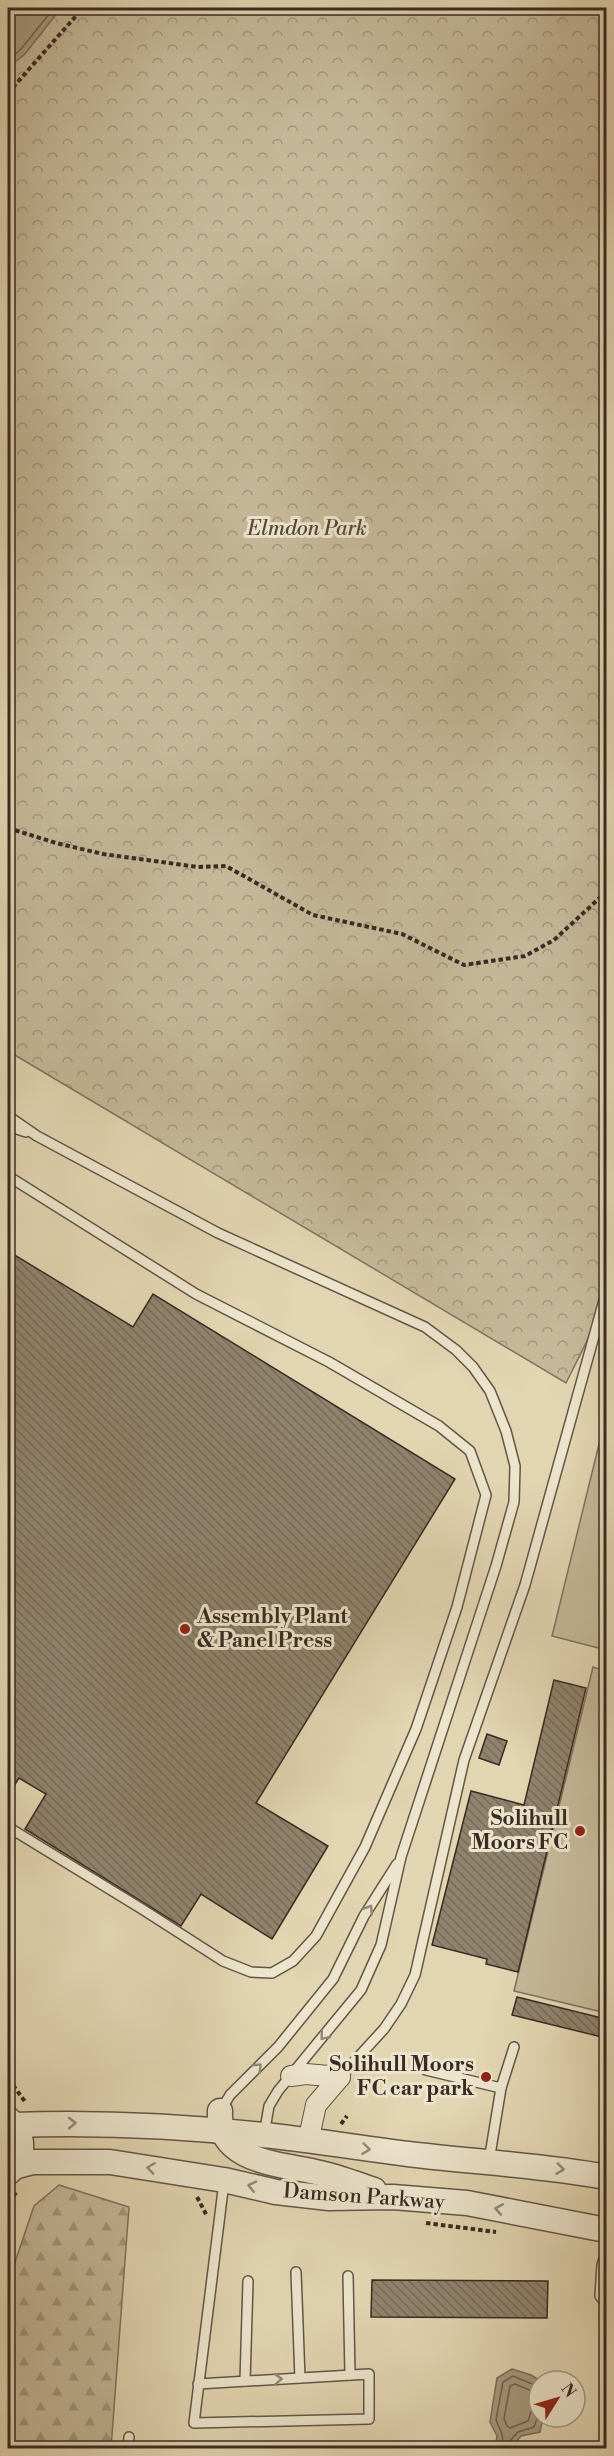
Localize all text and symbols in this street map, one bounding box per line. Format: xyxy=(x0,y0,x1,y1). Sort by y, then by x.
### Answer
park label: Elmdon Park xyxy=(246,516,367,542)
place label: Assembly Plant & Panel Press xyxy=(196,1604,348,1654)
marker: Assembly Plant & Panel Press xyxy=(178,1622,192,1636)
place label: Solihull Moors FC xyxy=(471,1806,568,1856)
marker: Solihull Moors FC xyxy=(573,1824,587,1838)
one-way arrow xyxy=(361,1905,373,1915)
one-way arrow xyxy=(321,2029,332,2040)
place label: Solihull Moors FC car park xyxy=(329,2052,475,2102)
one-way arrow xyxy=(250,2064,261,2075)
marker: Solihull Moors FC car park xyxy=(479,2070,493,2084)
one-way arrow xyxy=(68,2117,77,2129)
one-way arrow xyxy=(361,2142,371,2155)
one-way arrow xyxy=(555,2162,565,2175)
one-way arrow xyxy=(147,2163,156,2175)
street label: Damson Parkway xyxy=(282,2178,447,2216)
one-way arrow xyxy=(247,2180,257,2193)
one-way arrow xyxy=(494,2203,504,2216)
north arrow xyxy=(527,2369,587,2429)
one-way arrow xyxy=(273,2373,282,2386)
text: N xyxy=(556,2380,580,2402)

